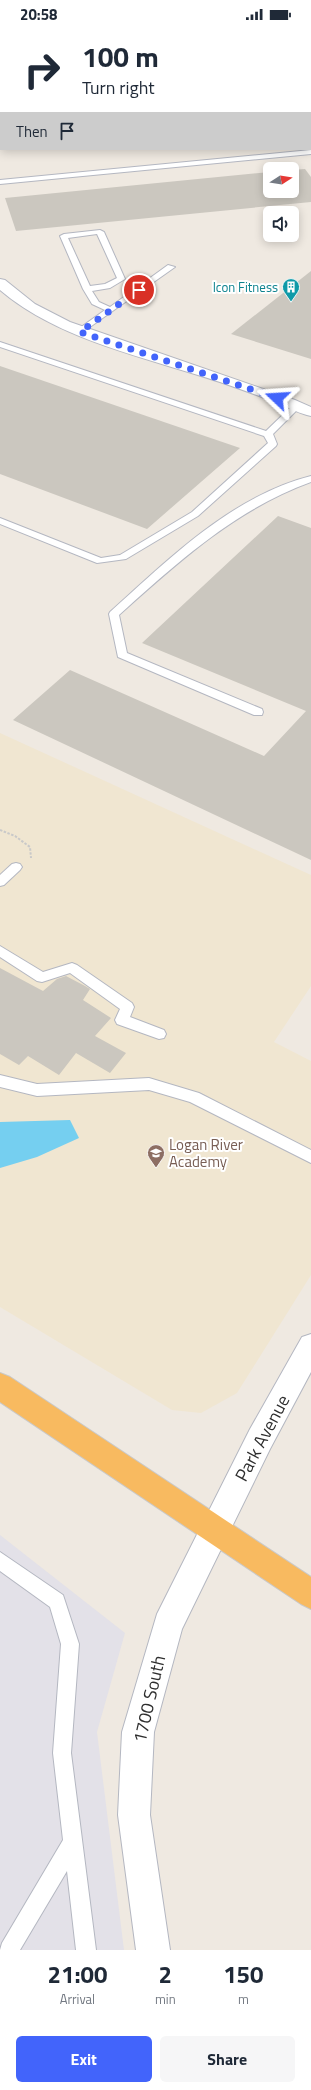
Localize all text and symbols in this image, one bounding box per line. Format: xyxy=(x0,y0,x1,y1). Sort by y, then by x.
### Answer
text: 20:58 xyxy=(20,3,57,26)
text: 100 m xyxy=(82,35,159,78)
icon: right xyxy=(16,44,68,96)
text: Turn right xyxy=(82,74,155,101)
text: Then xyxy=(16,120,48,143)
icon: arrive xyxy=(56,120,78,142)
north arrow xyxy=(263,162,299,198)
map controls xyxy=(263,162,299,242)
button: sound xyxy=(263,206,299,242)
pin xyxy=(122,273,156,307)
place label: Icon Fitness xyxy=(213,277,278,297)
building icon: Icon Fitness xyxy=(281,277,301,302)
icon: arrive xyxy=(128,279,150,301)
position arrow xyxy=(256,377,298,419)
place label: Logan River Academy xyxy=(169,1133,243,1173)
school or university icon: Logan River Academy xyxy=(146,1143,166,1168)
street label: Park Avenue xyxy=(228,1390,296,1486)
street label: 1700 South xyxy=(126,1653,172,1745)
text: 21:00 xyxy=(48,1956,107,1992)
text: 2 xyxy=(159,1956,172,1992)
text: 150 xyxy=(223,1956,263,1992)
text: Arrival xyxy=(60,1989,95,2009)
text: min xyxy=(155,1989,176,2009)
text: m xyxy=(238,1989,249,2009)
button: Exit xyxy=(16,2036,152,2082)
button: Share xyxy=(160,2036,295,2082)

